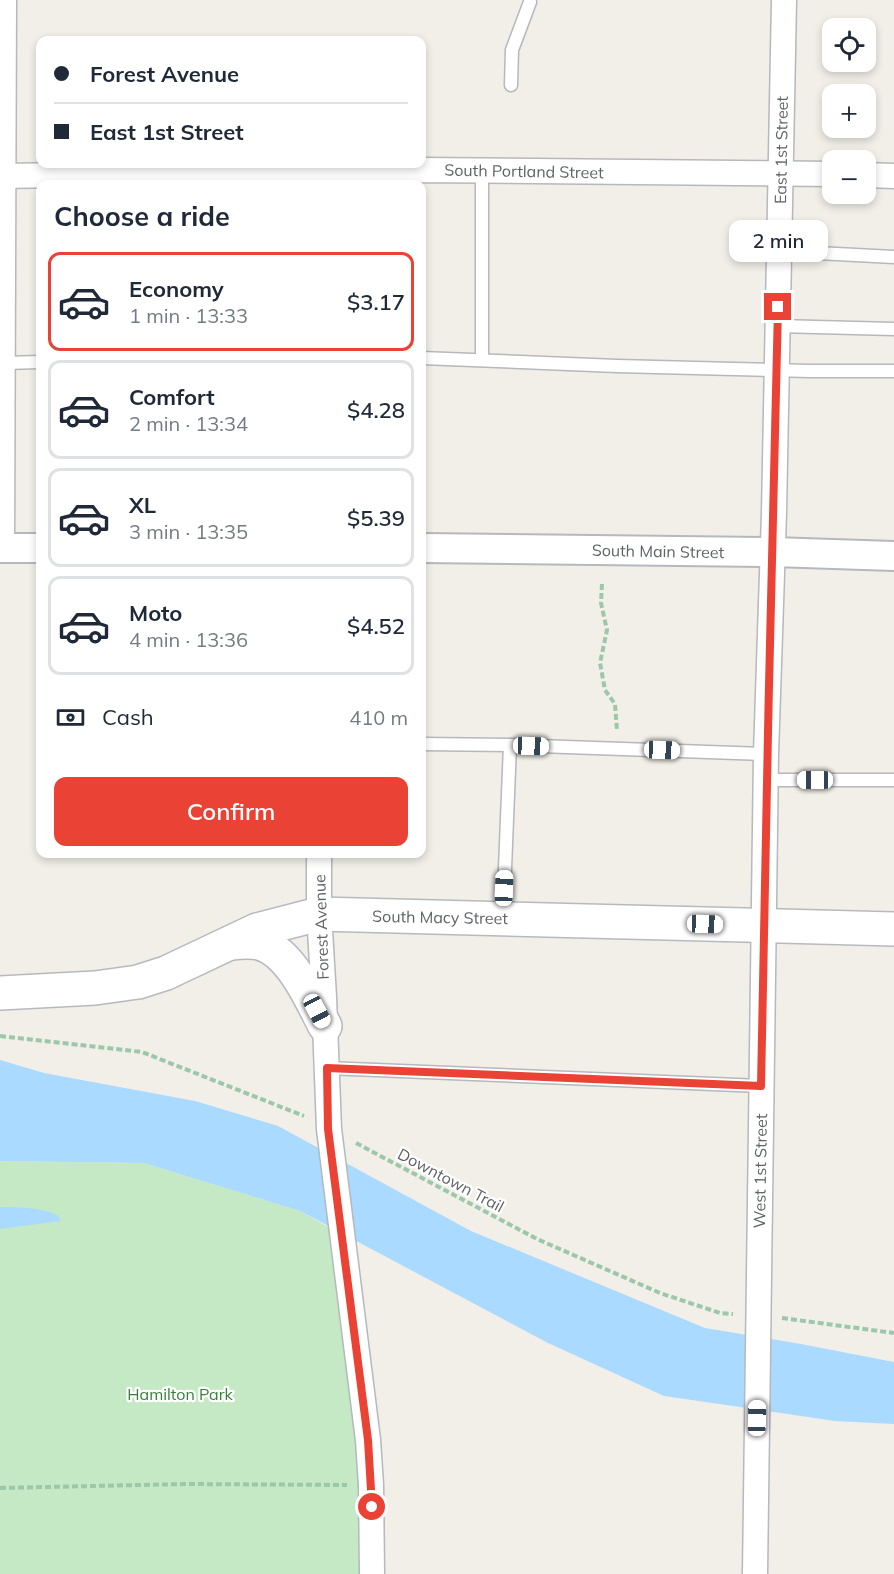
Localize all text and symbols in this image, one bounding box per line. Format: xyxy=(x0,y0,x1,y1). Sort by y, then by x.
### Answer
map controls xyxy=(822,18,876,204)
button: locate xyxy=(822,18,876,72)
text: Forest Avenue xyxy=(90,60,239,88)
button: + xyxy=(822,84,876,138)
street label: East 1st Street xyxy=(770,95,792,204)
text: East 1st Street xyxy=(90,118,244,146)
button: − xyxy=(822,150,876,204)
street label: South Portland Street xyxy=(444,160,604,182)
text: Choose a ride xyxy=(54,199,230,233)
callout: 2 min xyxy=(728,220,828,262)
text: 2 min xyxy=(753,228,804,253)
icon: car xyxy=(57,275,111,329)
text: Economy xyxy=(129,275,224,303)
text: $3.17 xyxy=(347,288,405,316)
route end xyxy=(764,293,791,320)
text: 1 min · 13:33 xyxy=(129,303,248,328)
icon: car xyxy=(57,383,111,437)
text: Comfort xyxy=(129,383,215,411)
text: $4.28 xyxy=(347,396,405,424)
text: 2 min · 13:34 xyxy=(129,411,248,436)
icon: car xyxy=(57,491,111,545)
text: XL xyxy=(129,491,156,519)
text: $5.39 xyxy=(347,504,405,532)
text: 3 min · 13:35 xyxy=(129,519,248,544)
street label: South Main Street xyxy=(592,540,725,562)
icon: car xyxy=(57,599,111,653)
text: Moto xyxy=(129,599,182,627)
text: $4.52 xyxy=(347,612,405,640)
text: 4 min · 13:36 xyxy=(129,627,248,652)
icon: cash xyxy=(54,701,87,734)
text: Cash xyxy=(102,703,154,731)
text: 410 m xyxy=(349,705,408,730)
car xyxy=(513,736,549,756)
car xyxy=(644,740,680,760)
car xyxy=(797,771,833,789)
button: Confirm xyxy=(54,777,408,846)
car xyxy=(494,870,514,906)
street label: Forest Avenue xyxy=(309,874,333,980)
street label: South Macy Street xyxy=(372,906,508,928)
car xyxy=(687,914,723,934)
car xyxy=(301,991,333,1031)
street label: West 1st Street xyxy=(749,1113,771,1229)
street label: Downtown Trail xyxy=(394,1144,508,1216)
park label: Hamilton Park xyxy=(127,1384,233,1404)
car xyxy=(748,1400,766,1436)
route start xyxy=(358,1493,385,1520)

